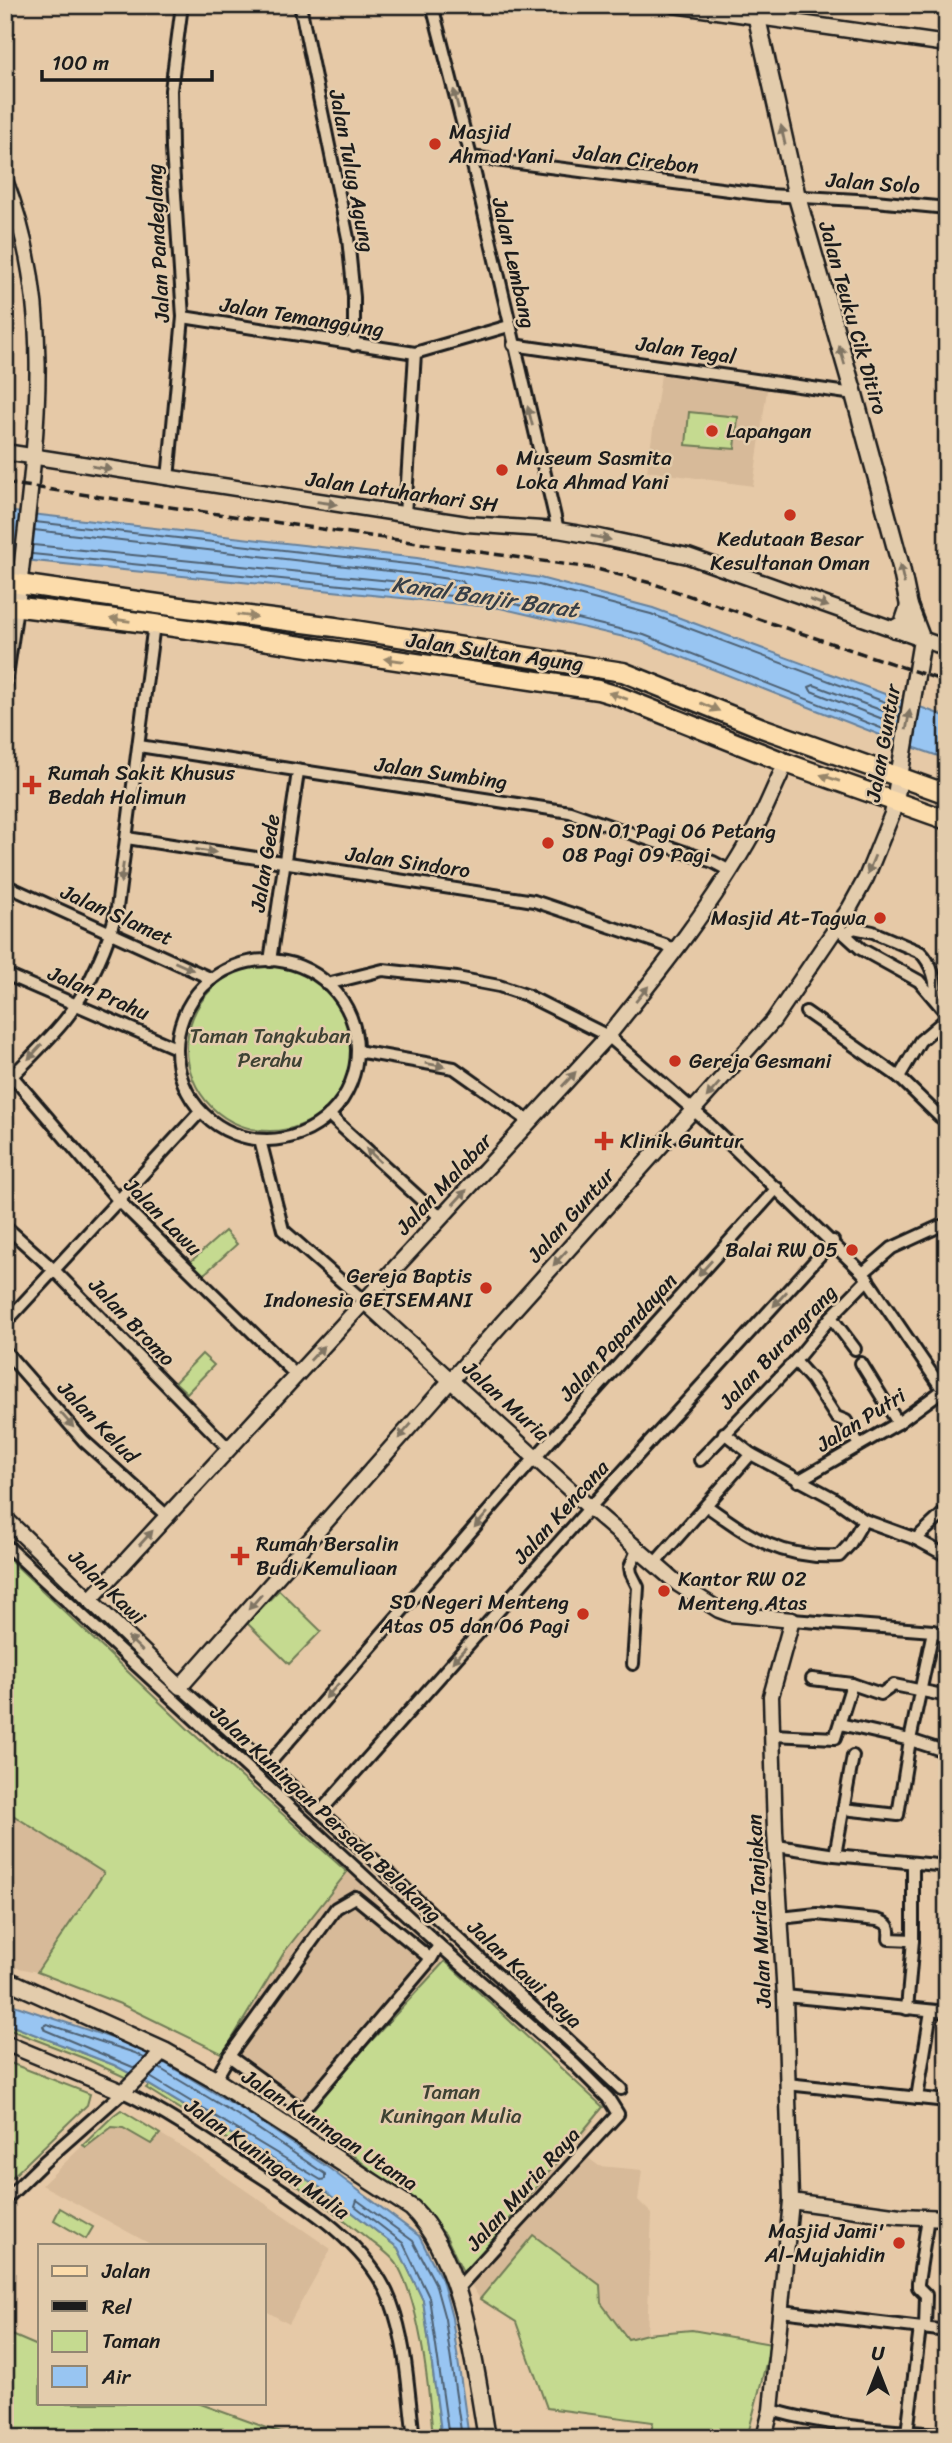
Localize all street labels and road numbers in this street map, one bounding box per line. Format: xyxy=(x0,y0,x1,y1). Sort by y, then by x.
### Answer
street label: Jalan Tulug Agung xyxy=(317,85,386,256)
street label: Jalan Cirebon xyxy=(570,132,701,186)
street label: Jalan Solo xyxy=(824,161,922,205)
street label: Jalan Pandeglang xyxy=(135,162,181,324)
street label: Jalan Lembang xyxy=(480,193,548,332)
street label: Jalan Teuku Cik Ditiro xyxy=(807,216,899,419)
street label: Jalan Temanggung xyxy=(216,285,387,349)
street label: Jalan Tegal xyxy=(633,324,739,376)
street label: Jalan Latuharhari SH xyxy=(303,460,500,524)
street label: Jalan Sultan Agung xyxy=(403,621,586,683)
street label: Jalan Guntur xyxy=(854,680,912,806)
street label: Jalan Sumbing xyxy=(371,745,510,801)
street label: Jalan Gede xyxy=(238,811,292,916)
street label: Jalan Sindoro xyxy=(342,834,473,890)
street label: Jalan Slamet xyxy=(54,873,179,957)
street label: Jalan Prahu xyxy=(41,954,157,1032)
street label: Jalan Malabar xyxy=(385,1123,503,1245)
street label: Jalan Guntur xyxy=(517,1157,626,1272)
street label: Jalan Lawu xyxy=(114,1168,212,1266)
street label: Jalan Papandayan xyxy=(548,1263,687,1411)
street label: Jalan Bromo xyxy=(78,1267,185,1376)
street label: Jalan Burangrang xyxy=(709,1275,847,1419)
street label: Jalan Muria xyxy=(452,1350,559,1452)
street label: Jalan Kelud xyxy=(47,1370,149,1474)
street label: Jalan Putri xyxy=(808,1377,915,1463)
street label: Jalan Kencana xyxy=(502,1450,619,1574)
street label: Jalan Kawi xyxy=(58,1539,156,1635)
street label: Jalan Kuningan Persada Belakang xyxy=(200,1695,451,1933)
street label: Jalan Muria Tanjakan xyxy=(735,1813,783,2010)
street label: Jalan Kawi Raya xyxy=(457,1909,592,2038)
street label: Jalan Kuningan Utama xyxy=(233,2058,426,2202)
street label: Jalan Kuningan Mulia xyxy=(175,2087,358,2231)
street label: Jalan Muria Raya xyxy=(455,2117,590,2261)

